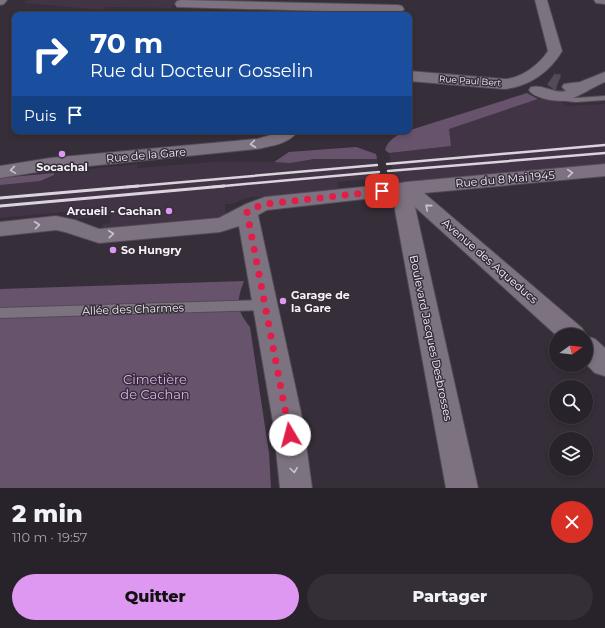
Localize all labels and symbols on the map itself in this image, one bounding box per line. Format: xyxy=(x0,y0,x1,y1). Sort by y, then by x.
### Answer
street label: Rue Paul Bert xyxy=(439,73,502,88)
one-way arrow xyxy=(250,140,257,149)
street label: Rue de la Gare xyxy=(105,145,187,165)
marker: Socachal xyxy=(57,149,67,159)
place label: Socachal xyxy=(36,160,88,174)
one-way arrow xyxy=(10,165,16,174)
street label: Rue du 8 Mai 1945 xyxy=(455,168,555,190)
one-way arrow xyxy=(567,168,573,177)
pin xyxy=(365,174,399,208)
place label: Arcueil - Cachan xyxy=(66,204,161,218)
one-way arrow xyxy=(425,205,433,212)
marker: Arcueil - Cachan xyxy=(164,206,174,216)
street label: Avenue des Aqueducs xyxy=(439,216,541,307)
one-way arrow xyxy=(34,221,40,230)
one-way arrow xyxy=(108,230,114,239)
place label: So Hungry xyxy=(121,243,182,257)
marker: So Hungry xyxy=(108,245,118,255)
street label: Boulevard Jacques Desbrosses xyxy=(407,254,456,423)
place label: Garage de la Gare xyxy=(291,288,350,315)
marker: Garage de la Gare xyxy=(278,296,288,306)
street label: Allée des Charmes xyxy=(82,300,185,318)
north arrow xyxy=(549,328,593,372)
park label: Cimetière de Cachan xyxy=(120,371,190,402)
position arrow xyxy=(269,414,311,456)
one-way arrow xyxy=(289,467,298,474)

